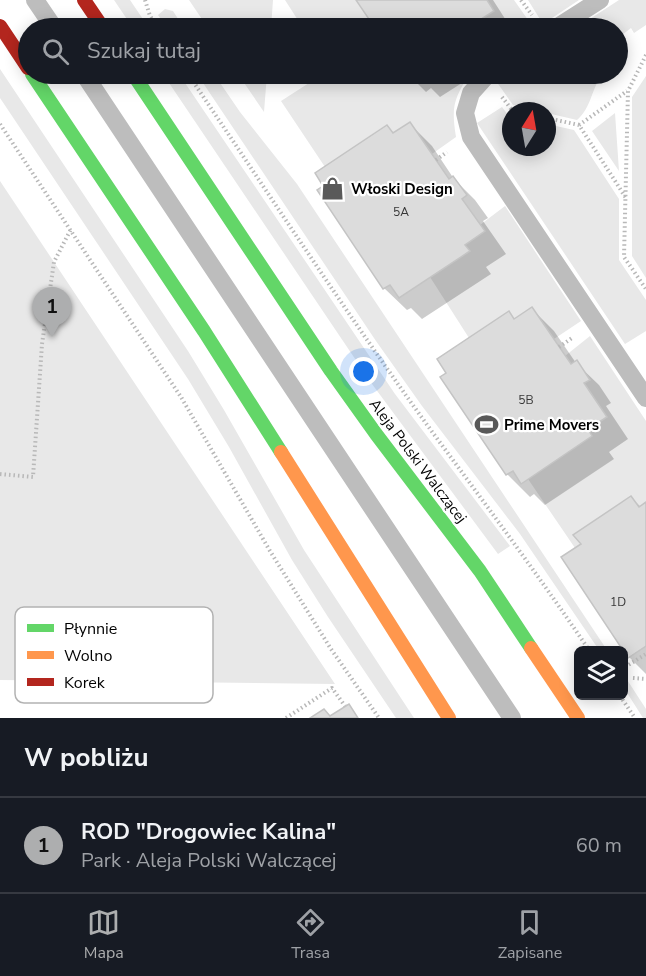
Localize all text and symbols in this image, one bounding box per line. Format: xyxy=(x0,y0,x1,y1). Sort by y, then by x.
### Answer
search box xyxy=(18,18,628,84)
icon: search xyxy=(39,35,72,68)
text: Szukaj tutaj xyxy=(87,36,201,66)
north arrow xyxy=(502,102,556,156)
shop icon: Włoski Design xyxy=(320,176,346,202)
place label: Włoski Design xyxy=(351,179,453,199)
house number: 5A xyxy=(393,204,409,220)
pin: 1 xyxy=(32,288,72,337)
your location xyxy=(349,357,378,386)
house number: 5B xyxy=(518,392,534,408)
street label: Aleja Polski Walczącej xyxy=(365,395,471,527)
sports icon: Prime Movers xyxy=(473,412,499,438)
place label: Prime Movers xyxy=(504,415,599,435)
house number: 1D xyxy=(610,594,626,610)
legend xyxy=(15,607,213,703)
text: Płynnie xyxy=(64,618,117,640)
text: Wolno xyxy=(64,645,112,667)
map controls xyxy=(574,646,628,700)
button: layers xyxy=(574,646,628,700)
text: Korek xyxy=(64,672,106,694)
text: W pobliżu xyxy=(24,740,148,775)
text: ROD "Drogowiec Kalina" xyxy=(81,817,336,847)
text: 1 xyxy=(38,832,50,859)
text: 60 m xyxy=(576,832,622,859)
text: Park · Aleja Polski Walczącej xyxy=(81,847,337,874)
tab: Mapa xyxy=(84,906,124,964)
tab: Trasa xyxy=(291,906,330,964)
tab: Zapisane xyxy=(498,906,562,964)

